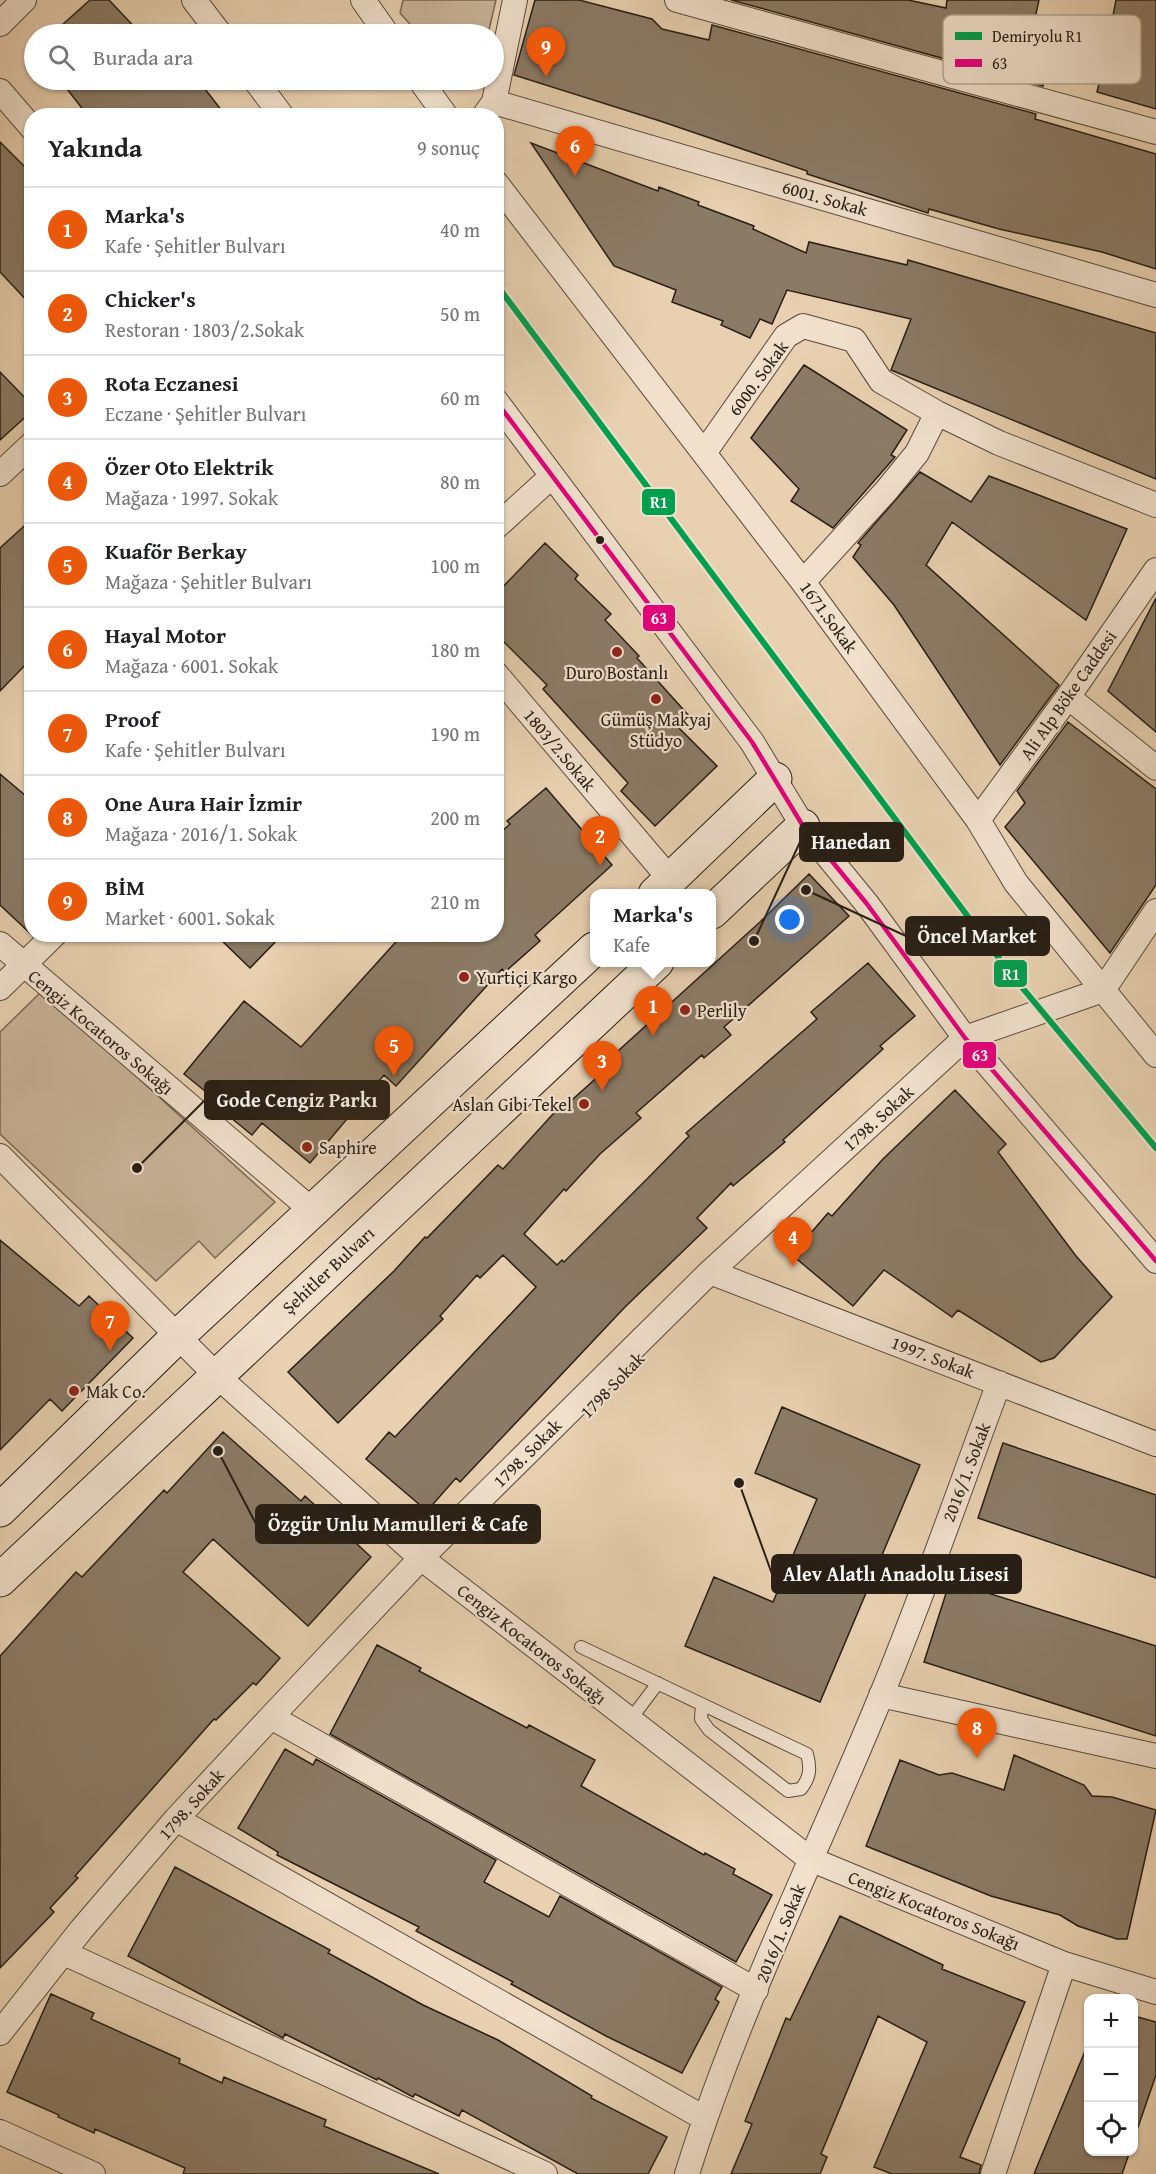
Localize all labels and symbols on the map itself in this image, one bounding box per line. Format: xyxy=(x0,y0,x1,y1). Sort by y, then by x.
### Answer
legend xyxy=(943,15,1141,84)
text: Demiryolu R1 xyxy=(992,24,1083,48)
pin: 9 xyxy=(526,28,566,77)
text: 63 xyxy=(992,51,1007,75)
pin: 6 xyxy=(556,126,594,176)
street label: 6001. Sokak xyxy=(779,173,872,223)
street label: 6000. Sokak xyxy=(721,334,795,421)
line badge: R1 xyxy=(641,488,676,516)
text: R1 xyxy=(650,490,668,514)
unlabelled marker xyxy=(594,534,606,546)
street label: 1671.Sokak xyxy=(793,575,865,660)
line badge: 63 xyxy=(642,604,676,632)
text: 63 xyxy=(651,606,667,630)
street label: Ali Alp Böke Caddesi xyxy=(1013,624,1123,766)
marker: Duro Bostanlı xyxy=(610,645,624,659)
place label: Duro Bostanlı xyxy=(566,659,668,686)
marker: Gümüş Makyaj Stüdyo xyxy=(649,692,663,706)
street label: 1803/2.Sokak xyxy=(517,703,603,798)
place label: Gümüş Makyaj Stüdyo xyxy=(601,706,711,754)
pin: 2 xyxy=(580,816,620,866)
callout: Hanedan xyxy=(800,823,903,861)
text: Hanedan xyxy=(811,827,891,856)
your location xyxy=(775,905,804,934)
callout: Öncel Market xyxy=(906,917,1049,955)
text: Öncel Market xyxy=(917,921,1037,950)
line badge: R1 xyxy=(993,959,1028,988)
text: R1 xyxy=(1002,962,1020,986)
street label: Cengiz Kocatoros Sokağı xyxy=(22,963,180,1101)
place label: Yurtiçi Kargo xyxy=(476,964,577,991)
marker: Yurtiçi Kargo xyxy=(457,970,471,984)
pin: 1 xyxy=(634,986,672,1036)
place label: Perlily xyxy=(697,997,747,1024)
marker: Perlily xyxy=(678,1003,692,1017)
pin: 5 xyxy=(374,1026,414,1076)
line badge: 63 xyxy=(962,1041,997,1069)
pin: 3 xyxy=(582,1042,622,1091)
text: 63 xyxy=(972,1043,988,1067)
street label: 1798. Sokak xyxy=(836,1078,920,1157)
callout: Gode Cengiz Parkı xyxy=(205,1081,389,1119)
text: Gode Cengiz Parkı xyxy=(217,1085,377,1114)
place label: Aslan Gibi Tekel xyxy=(452,1091,572,1118)
marker: Aslan Gibi Tekel xyxy=(577,1097,591,1111)
place label: Saphire xyxy=(319,1134,377,1161)
marker: Saphire xyxy=(300,1140,314,1154)
pin: 4 xyxy=(774,1218,812,1267)
street label: Şehitler Bulvarı xyxy=(276,1220,380,1320)
pin: 7 xyxy=(90,1302,130,1351)
street label: 1997. Sokak xyxy=(887,1329,980,1386)
street label: 1798 Sokak xyxy=(573,1345,651,1424)
place label: Mak Co. xyxy=(86,1378,146,1405)
marker: Mak Co. xyxy=(67,1384,81,1398)
street label: 1798. Sokak xyxy=(486,1412,568,1494)
street label: 2016/1. Sokak xyxy=(935,1417,998,1526)
callout: Özgür Unlu Mamulleri & Cafe xyxy=(256,1505,540,1543)
text: Özgür Unlu Mamulleri & Cafe xyxy=(268,1509,528,1538)
callout: Alev Alatlı Anadolu Lisesi xyxy=(772,1555,1021,1593)
text: Alev Alatlı Anadolu Lisesi xyxy=(783,1559,1009,1588)
street label: Cengiz Kocatoros Sokağı xyxy=(452,1577,612,1711)
pin: 8 xyxy=(958,1708,996,1758)
street label: 1798. Sokak xyxy=(152,1762,231,1846)
street label: Cengiz Kocatoros Sokağı xyxy=(844,1863,1024,1957)
street label: 2016/1. Sokak xyxy=(748,1879,812,1987)

